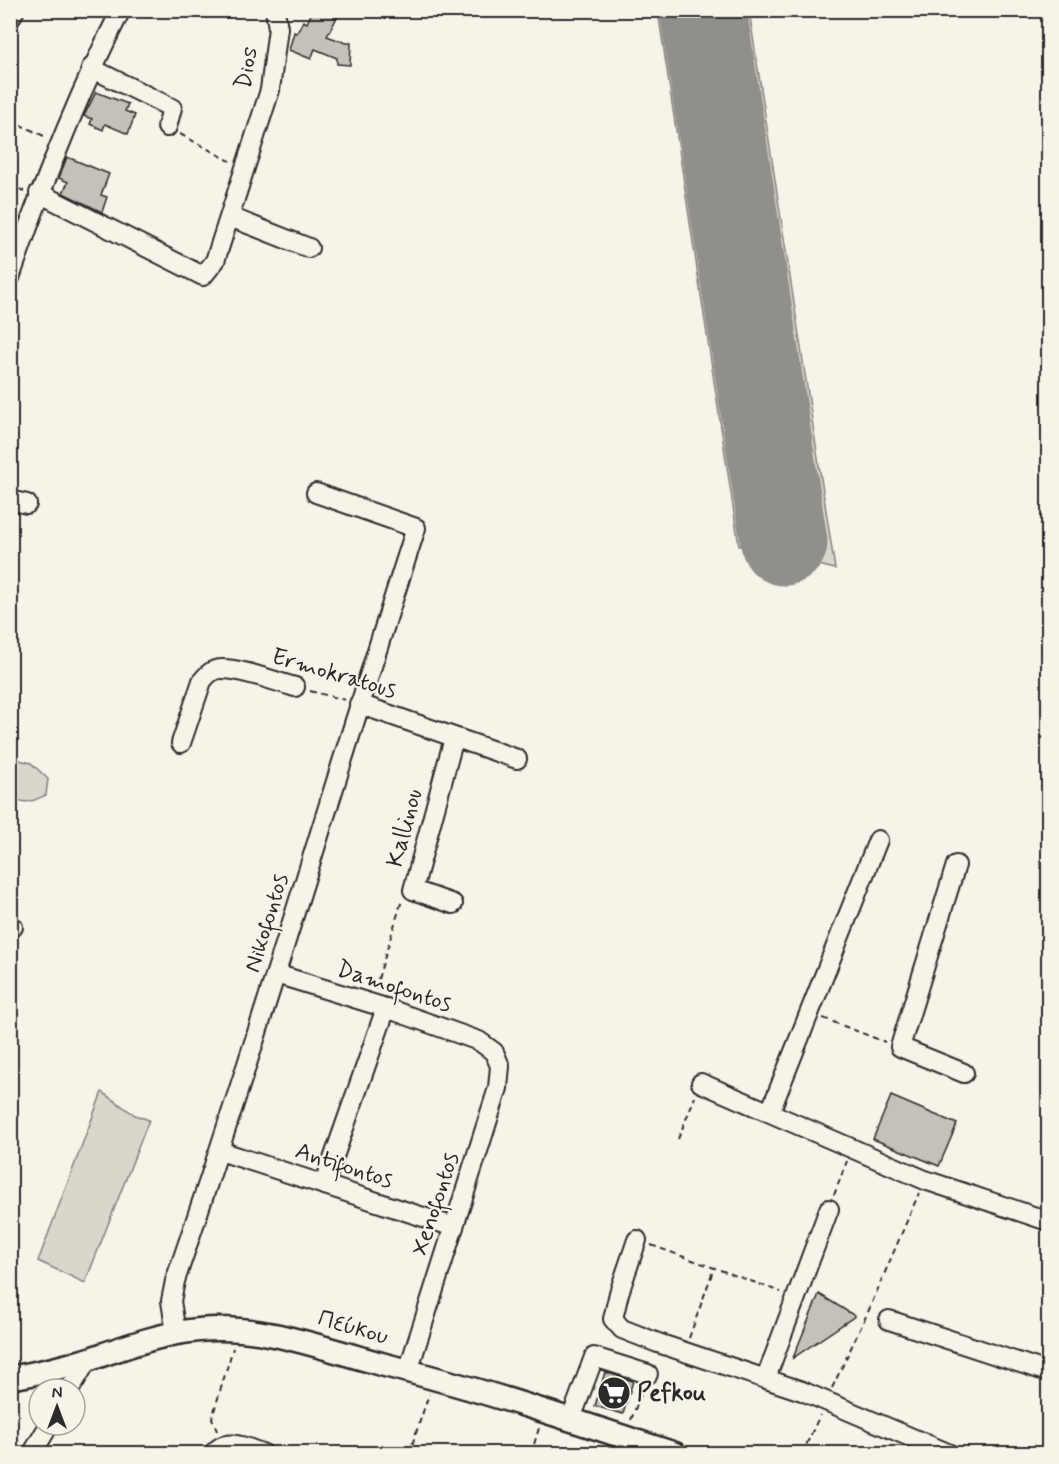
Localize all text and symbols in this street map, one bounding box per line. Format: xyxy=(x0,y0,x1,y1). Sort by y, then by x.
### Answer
street label: Dios xyxy=(228,44,266,92)
street label: Ermokratous xyxy=(268,641,400,707)
street label: Kallinou xyxy=(380,785,430,871)
street label: Nikofontos xyxy=(237,870,299,977)
street label: Damofontos xyxy=(332,954,456,1022)
street label: Antifontos xyxy=(290,1136,397,1198)
street label: Xenofontos xyxy=(405,1148,469,1260)
street label: Πεύκου xyxy=(314,1303,392,1353)
supermarket icon: Pefkou xyxy=(596,1375,632,1411)
north arrow xyxy=(27,1377,87,1437)
place label: Pefkou xyxy=(637,1378,706,1409)
text: N xyxy=(52,1383,62,1404)

